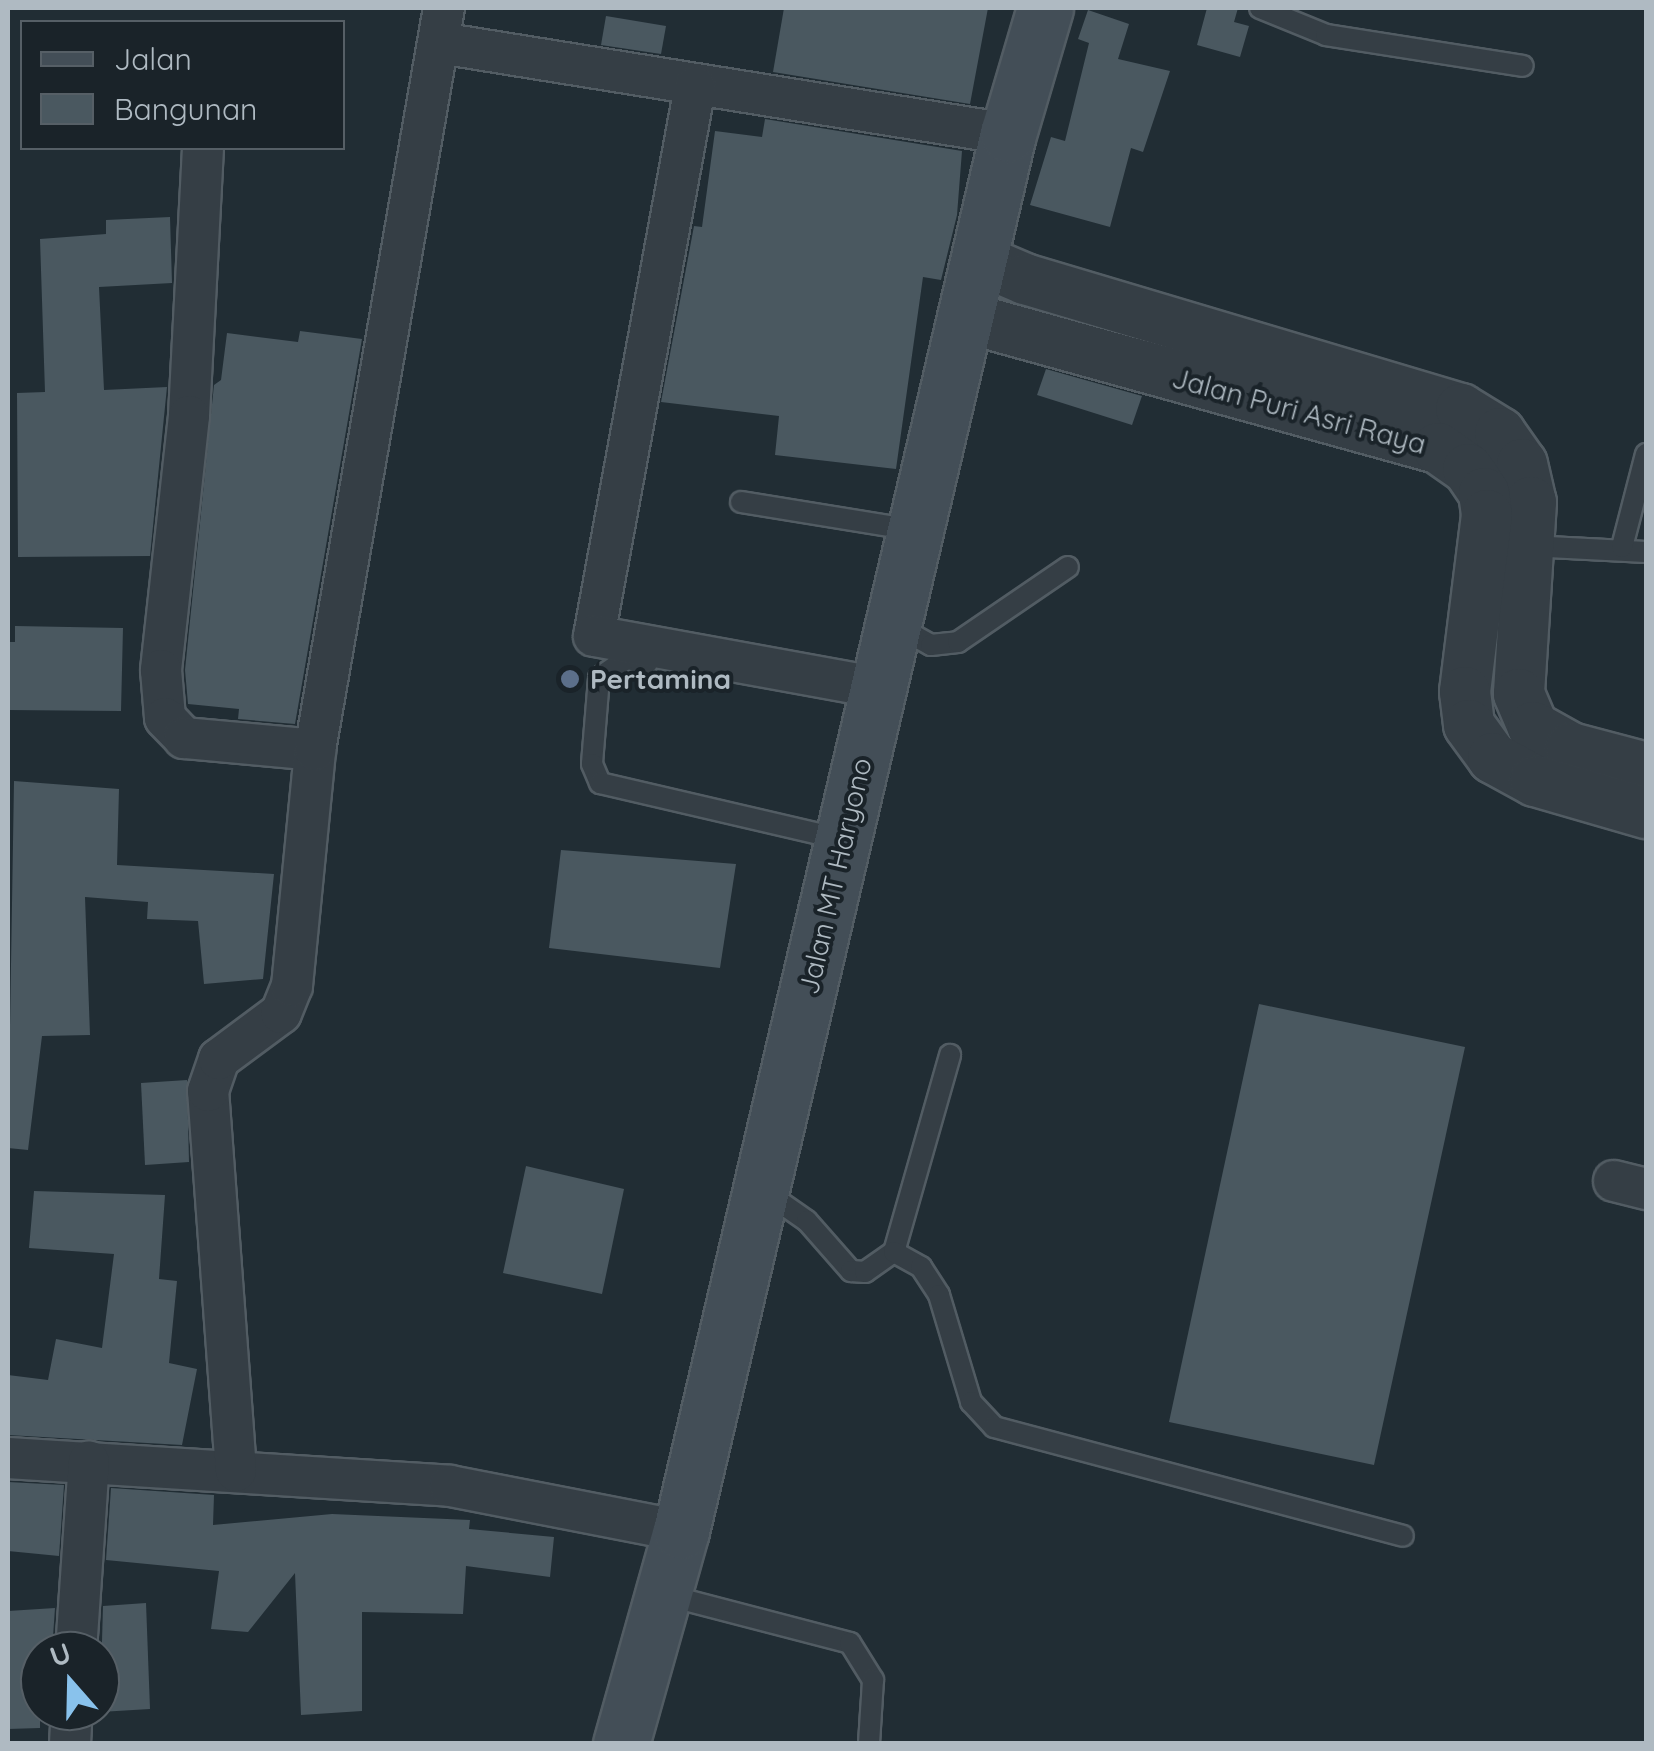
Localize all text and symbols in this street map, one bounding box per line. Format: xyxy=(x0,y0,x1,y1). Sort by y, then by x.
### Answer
legend xyxy=(20,20,345,150)
text: Jalan xyxy=(114,40,192,78)
text: Bangunan xyxy=(114,90,257,128)
street label: Jalan Puri Asri Raya xyxy=(1168,361,1430,461)
place label: Pertamina xyxy=(590,662,731,696)
marker: Pertamina xyxy=(559,668,581,690)
street label: Jalan MT Haryono xyxy=(791,755,879,997)
north arrow xyxy=(20,1631,120,1731)
text: U xyxy=(45,1634,76,1674)

